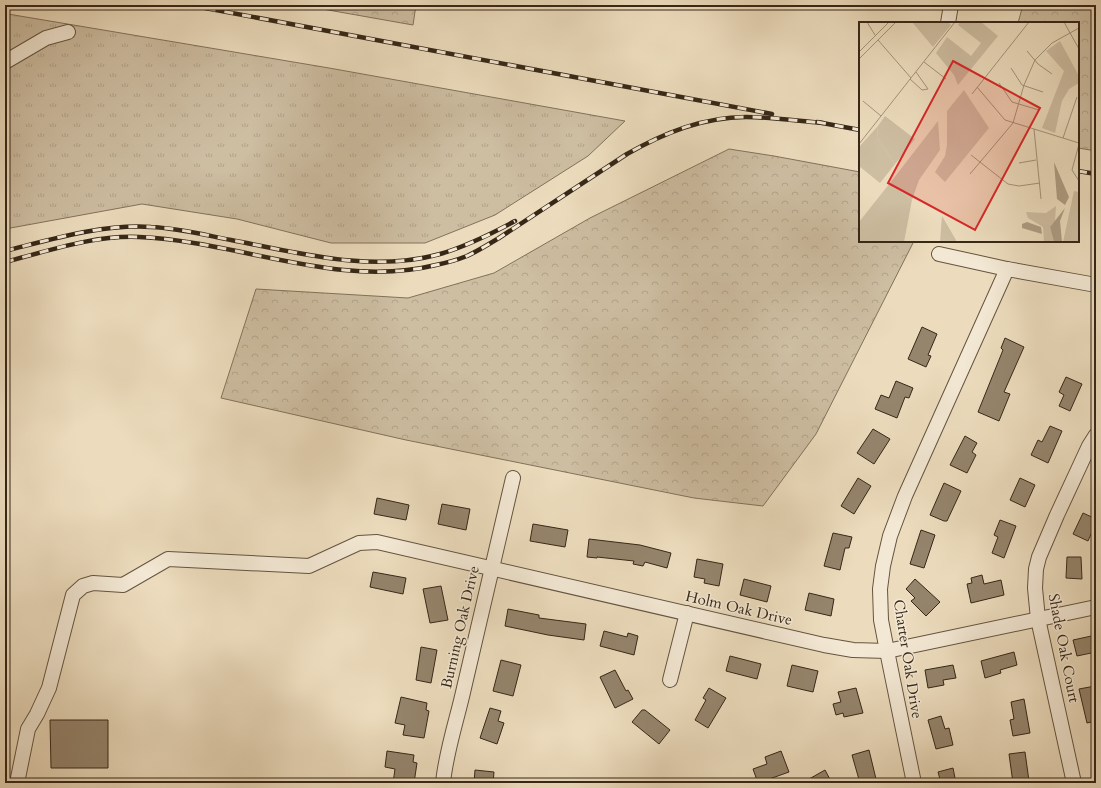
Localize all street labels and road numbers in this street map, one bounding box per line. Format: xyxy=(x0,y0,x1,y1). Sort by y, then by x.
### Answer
street label: Burning Oak Drive xyxy=(436,563,484,690)
street label: Holm Oak Drive xyxy=(684,586,795,630)
street label: Shade Oak Court xyxy=(1044,592,1084,704)
street label: Charter Oak Drive xyxy=(889,598,927,720)

